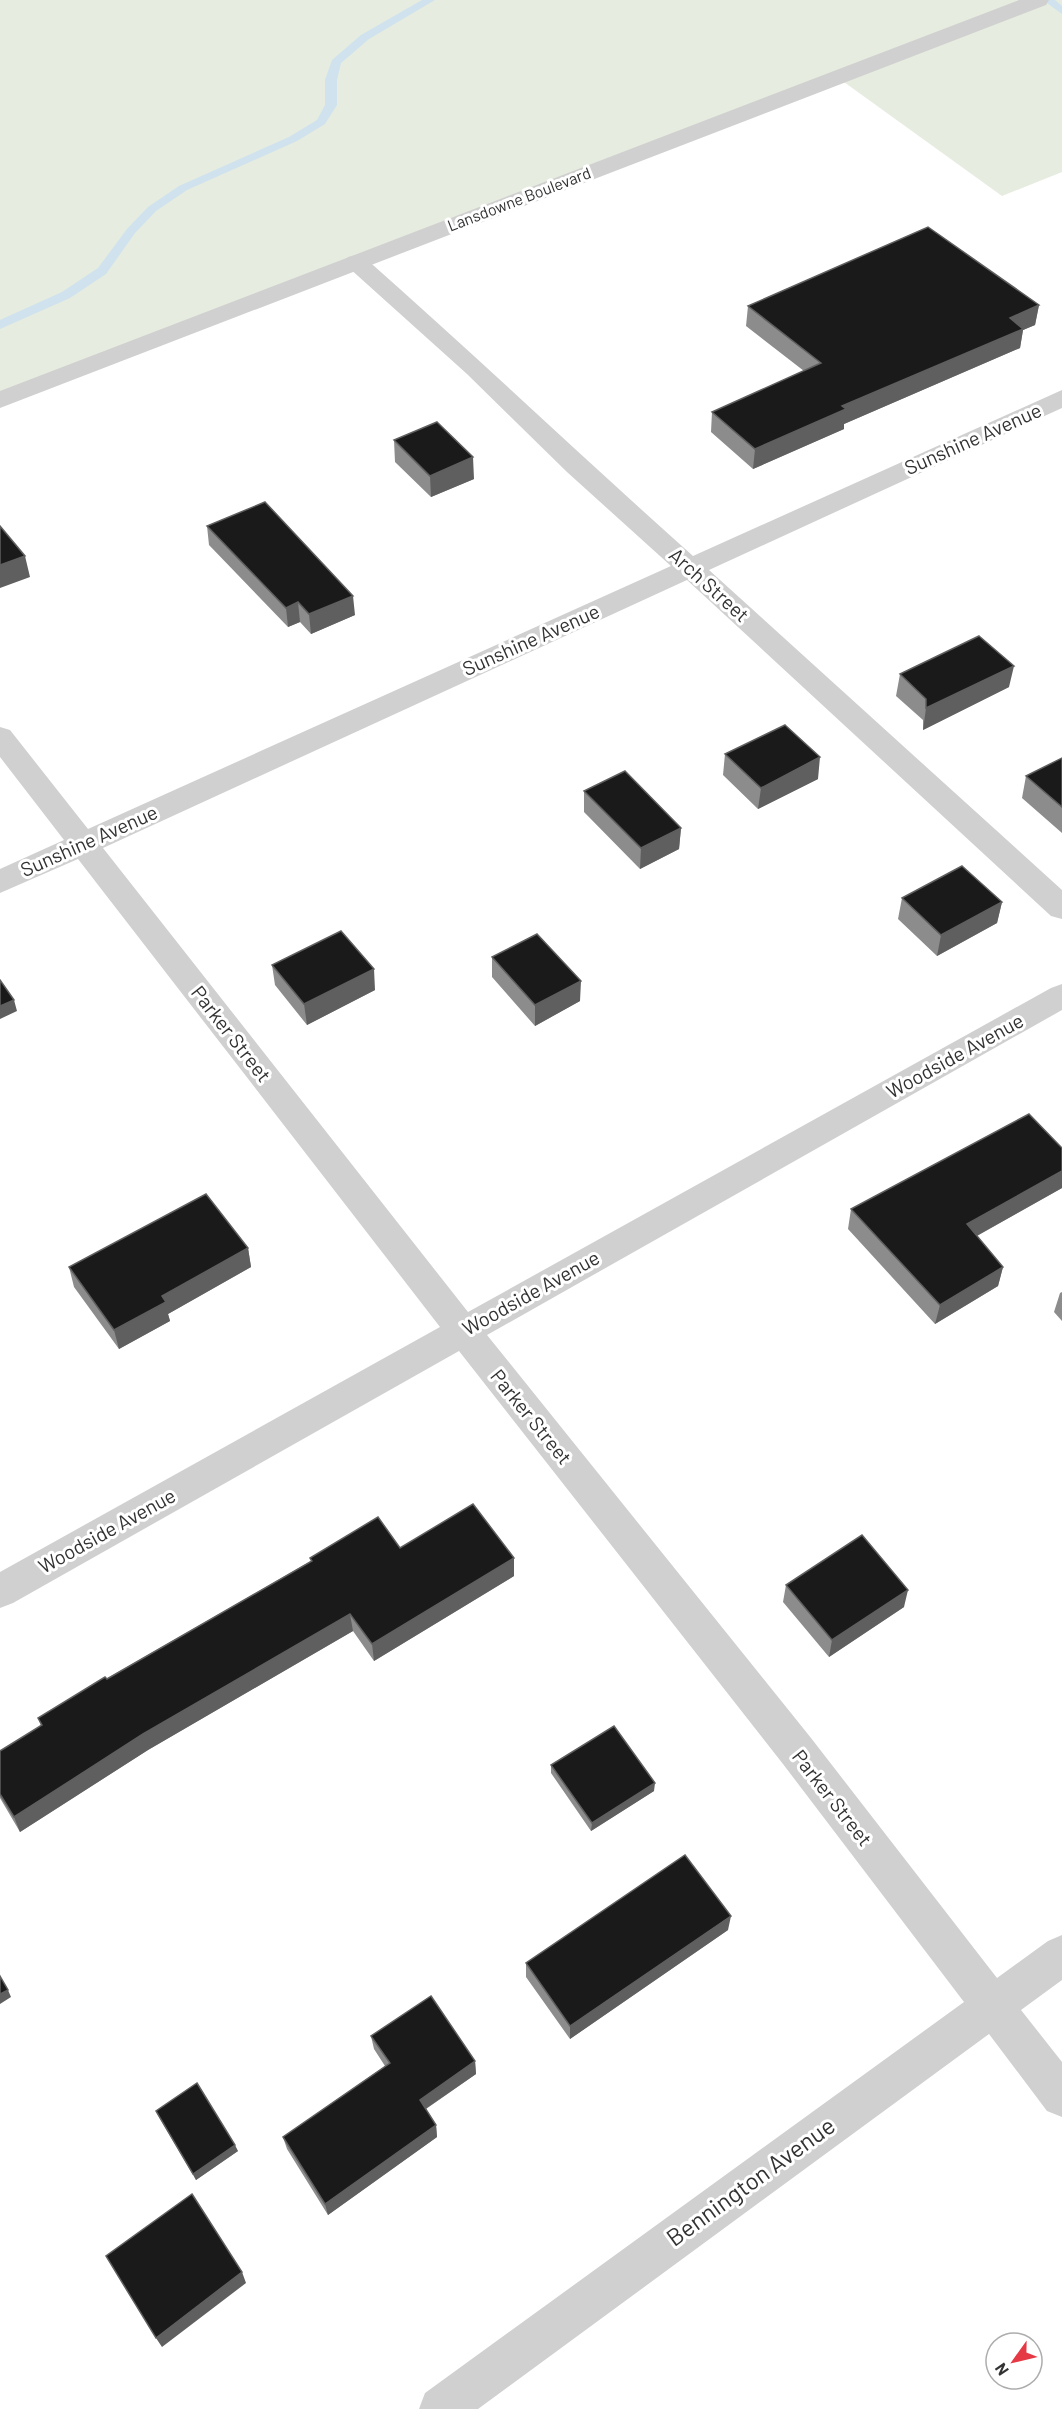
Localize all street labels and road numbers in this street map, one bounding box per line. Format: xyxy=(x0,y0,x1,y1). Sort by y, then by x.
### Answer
street label: Lansdowne Boulevard xyxy=(445,162,593,235)
street label: Sunshine Avenue xyxy=(900,397,1045,479)
street label: Arch Street xyxy=(665,542,755,626)
street label: Sunshine Avenue xyxy=(458,598,603,680)
street label: Sunshine Avenue xyxy=(16,799,161,881)
street label: Parker Street xyxy=(187,981,277,1086)
street label: Woodside Avenue xyxy=(882,1008,1027,1103)
street label: Woodside Avenue xyxy=(458,1245,603,1340)
street label: Parker Street xyxy=(486,1364,577,1469)
street label: Woodside Avenue xyxy=(34,1483,179,1578)
street label: Parker Street xyxy=(788,1745,878,1850)
street label: Bennington Avenue xyxy=(660,2110,840,2252)

